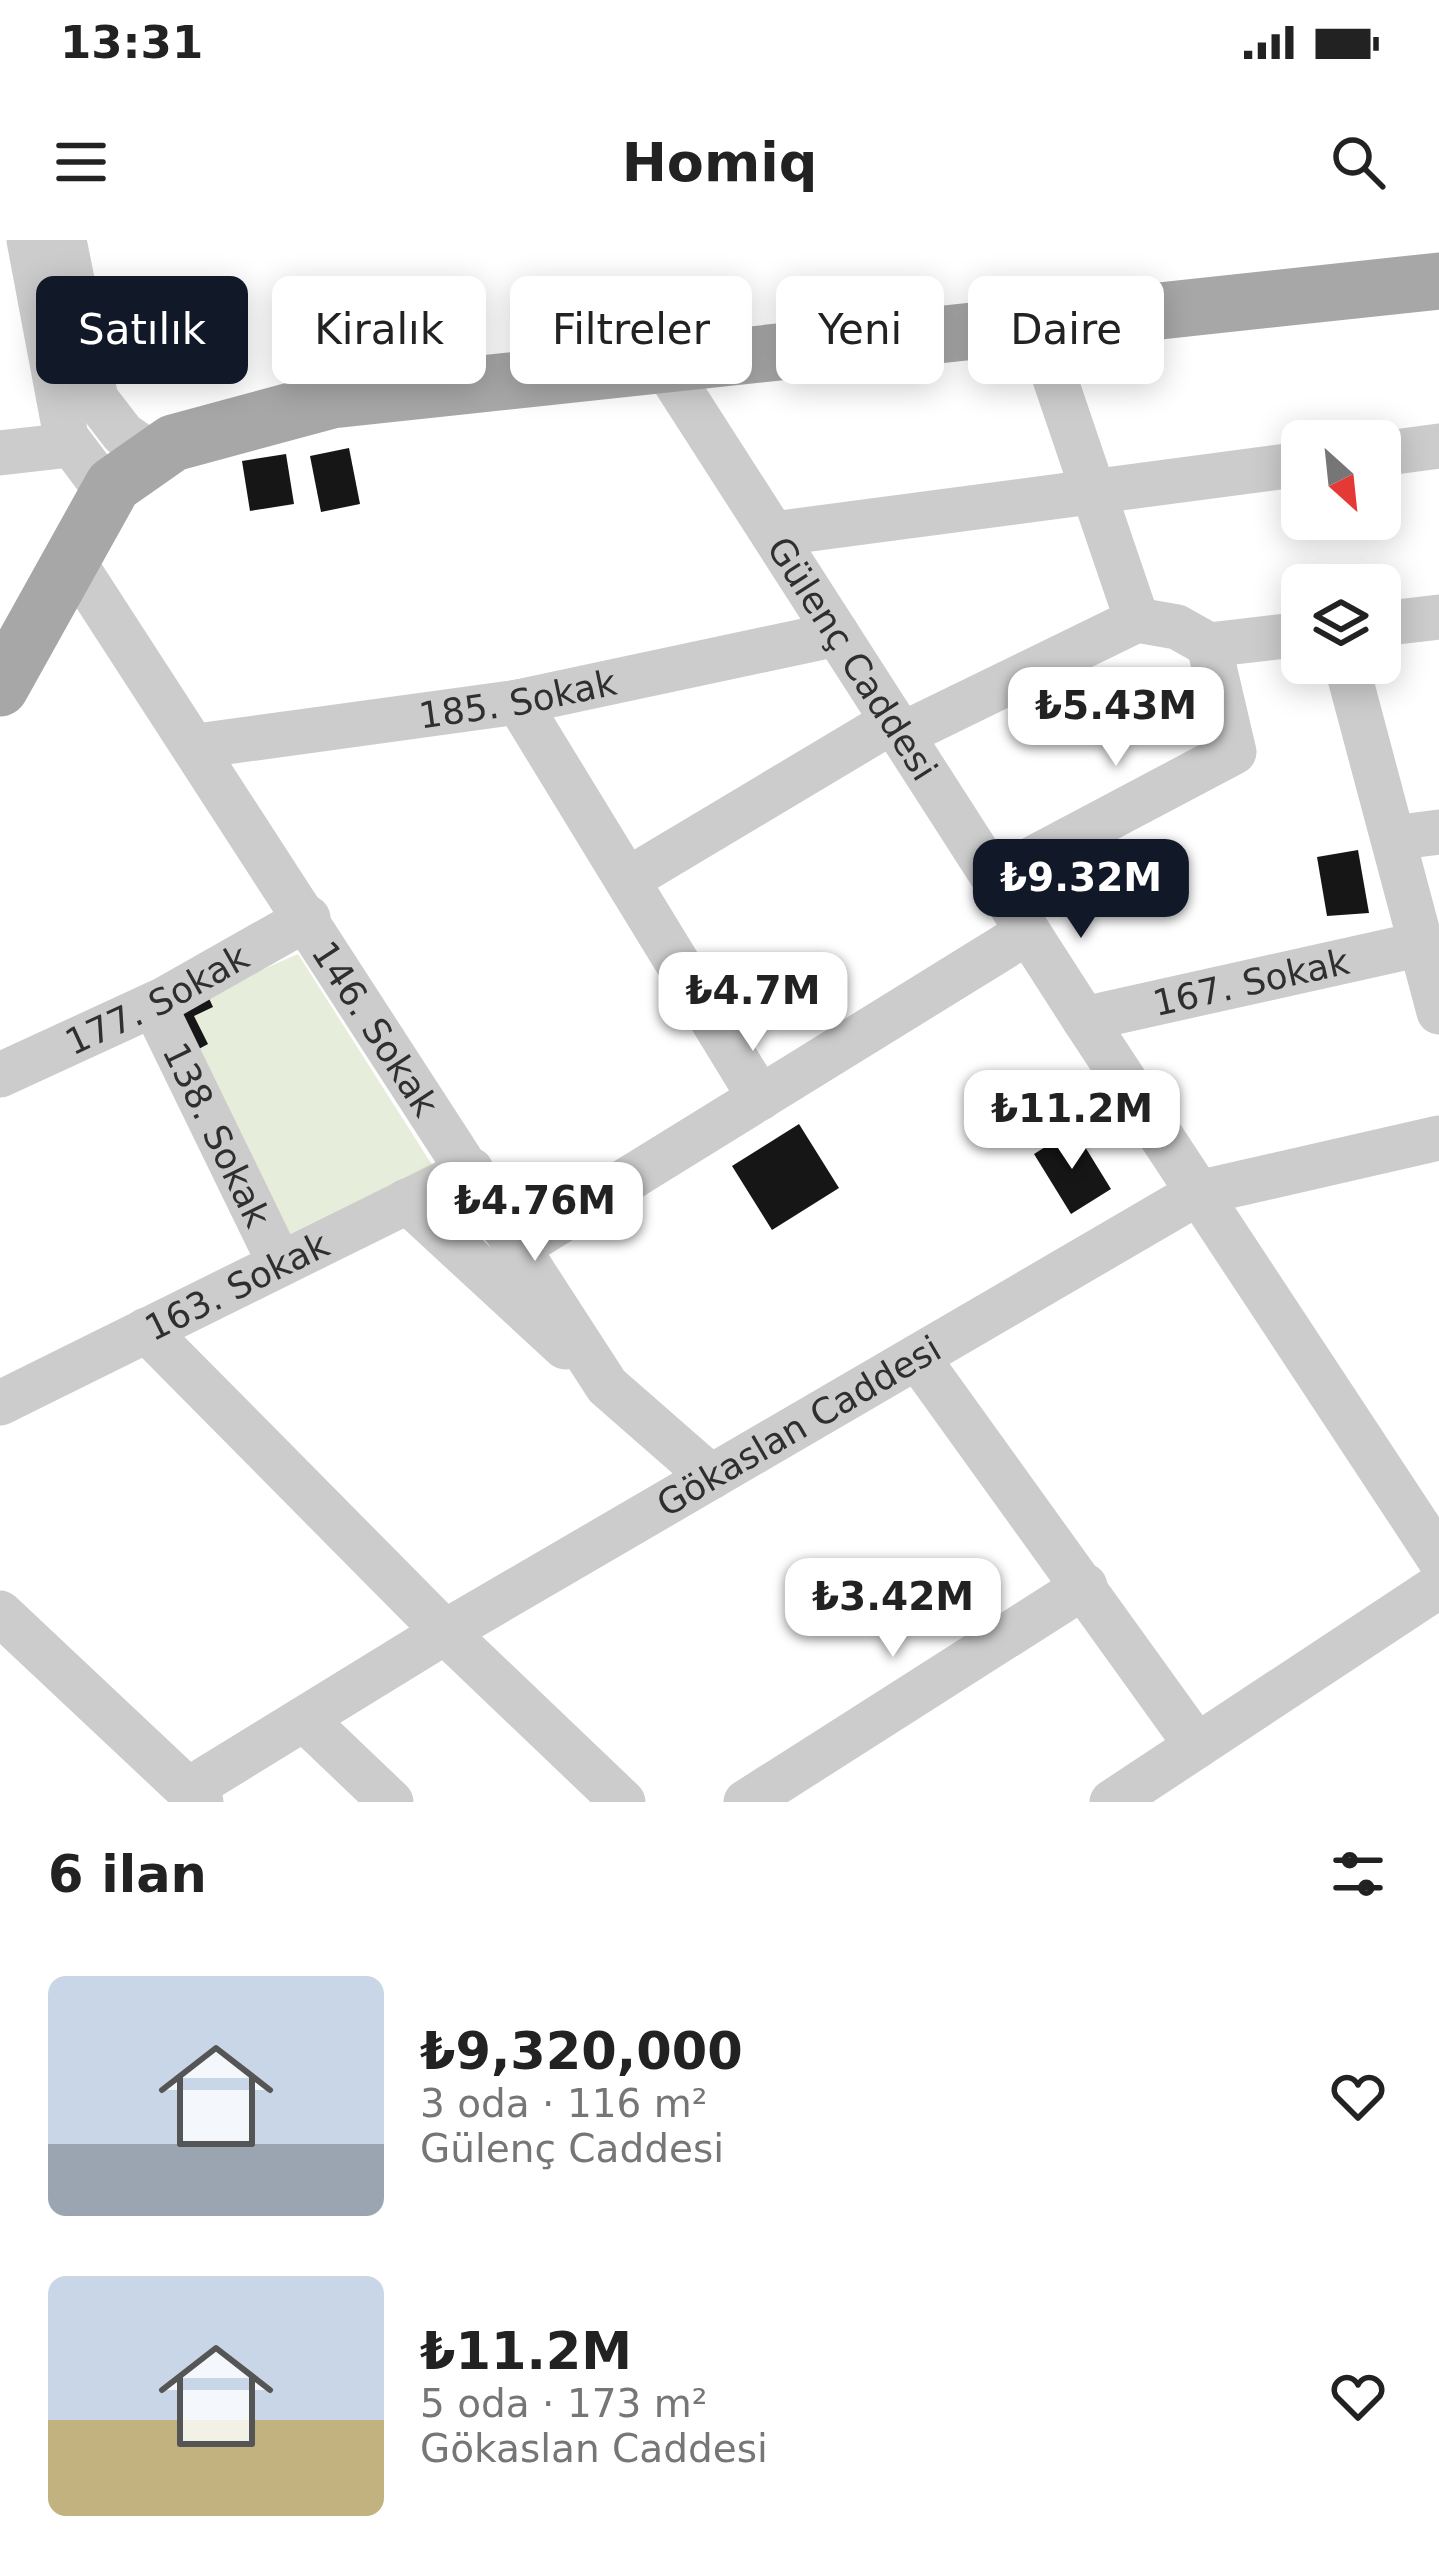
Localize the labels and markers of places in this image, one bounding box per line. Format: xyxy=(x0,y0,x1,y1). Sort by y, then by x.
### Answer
pin: ₺5.43M xyxy=(1018,667,1214,769)
pin: ₺9.32M xyxy=(983,839,1179,941)
pin: ₺4.7M xyxy=(669,952,837,1054)
pin: ₺11.2M xyxy=(974,1070,1170,1172)
pin: ₺4.76M xyxy=(437,1162,633,1264)
pin: ₺3.42M xyxy=(795,1558,991,1660)

